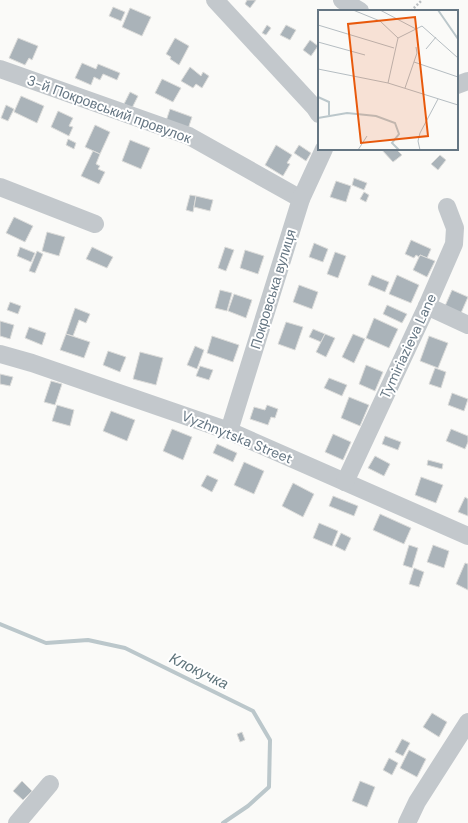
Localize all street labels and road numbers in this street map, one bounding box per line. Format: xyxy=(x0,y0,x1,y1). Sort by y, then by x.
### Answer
street label: 3-й Покровський провулок xyxy=(25,71,194,147)
street label: Покровська вулиця xyxy=(246,227,300,351)
street label: Tymiriazieva Lane xyxy=(376,291,440,401)
street label: Vyzhnytska Street xyxy=(179,407,295,467)

